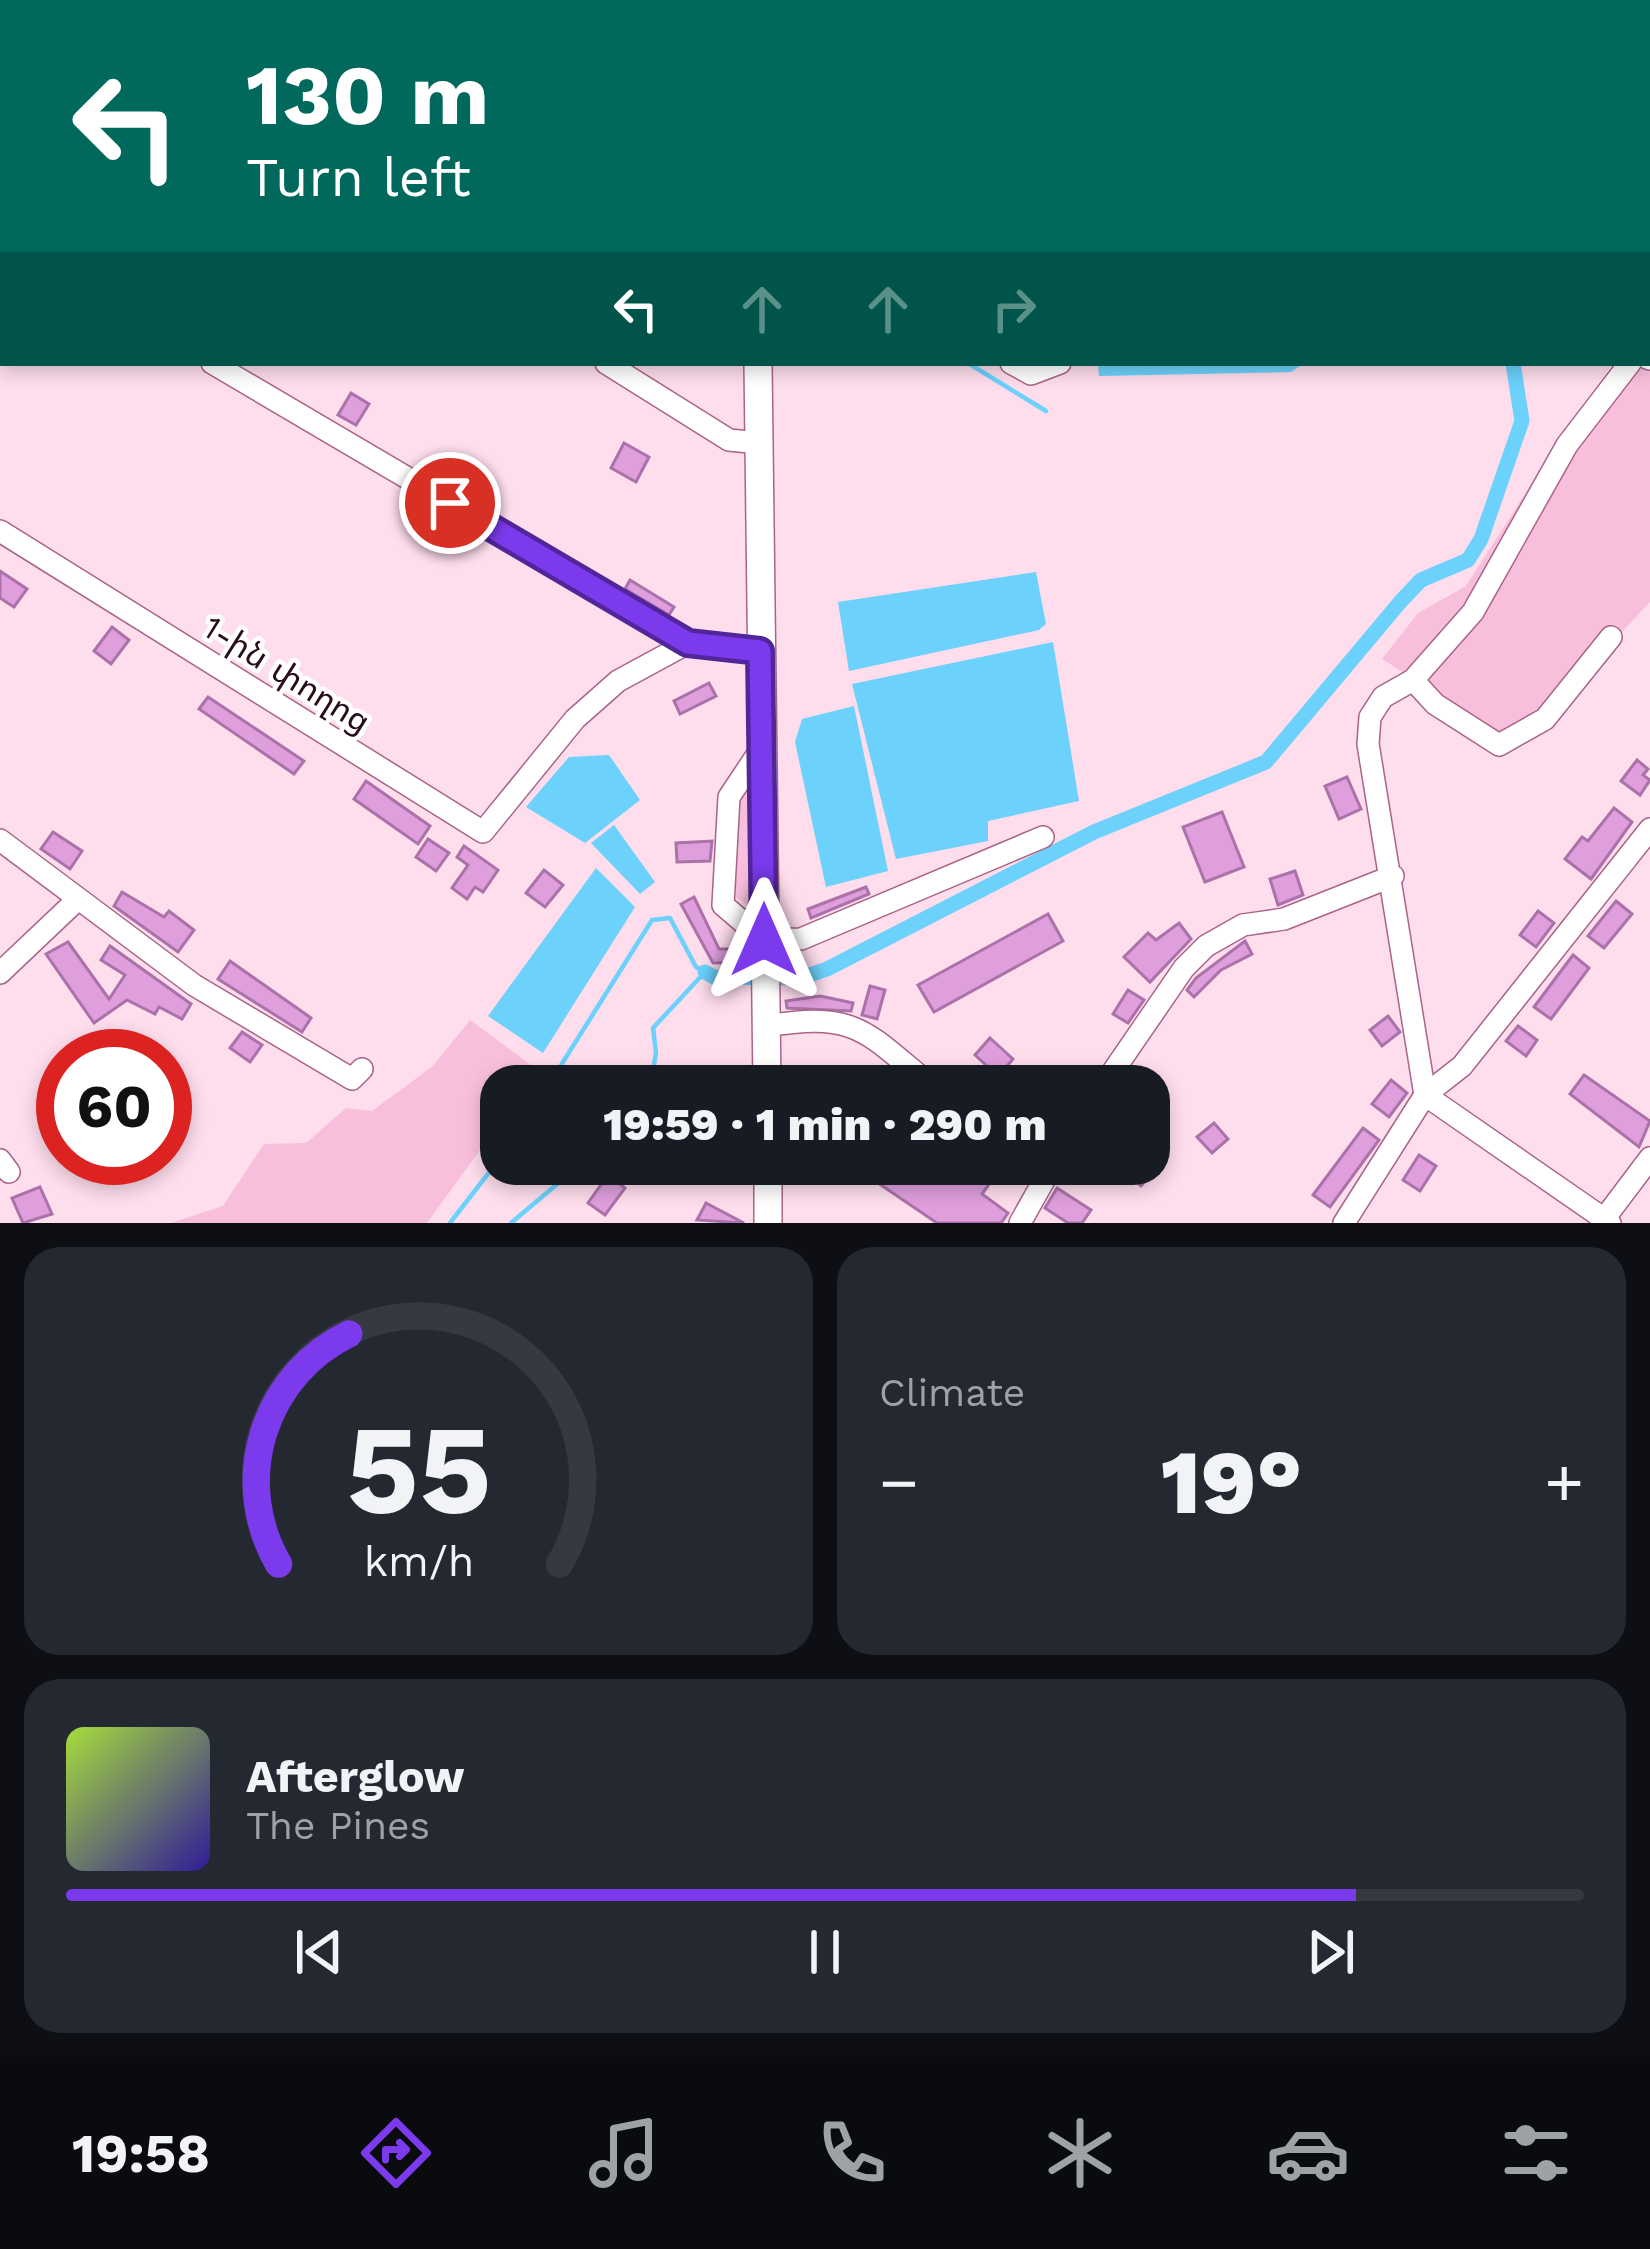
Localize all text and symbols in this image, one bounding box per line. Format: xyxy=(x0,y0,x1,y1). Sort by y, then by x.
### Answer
text: 130 m xyxy=(246,46,489,144)
icon: left xyxy=(48,48,204,204)
text: Turn left xyxy=(246,146,471,209)
icon: left xyxy=(603,276,669,342)
icon: ahead xyxy=(729,276,795,342)
icon: ahead xyxy=(855,276,921,342)
icon: right xyxy=(981,276,1047,342)
pin xyxy=(399,452,501,554)
icon: arrive xyxy=(417,470,483,536)
street label: 1-ին փողոց xyxy=(196,607,378,741)
position arrow xyxy=(701,877,827,1003)
speed limit sign: 60 xyxy=(36,1029,192,1185)
text: 19:59 · 1 min · 290 m xyxy=(603,1098,1047,1151)
text: Climate xyxy=(879,1370,1025,1415)
text: 55 xyxy=(346,1397,491,1543)
text: 19° xyxy=(1161,1429,1302,1535)
text: − xyxy=(879,1444,919,1521)
text: + xyxy=(1544,1444,1584,1521)
text: km/h xyxy=(363,1536,474,1586)
text: Afterglow xyxy=(246,1750,465,1803)
text: The Pines xyxy=(246,1803,430,1848)
icon: previous xyxy=(286,1919,352,1985)
icon: pause xyxy=(792,1919,858,1985)
icon: next xyxy=(1298,1919,1364,1985)
icon: directions xyxy=(354,2111,438,2195)
icon: music xyxy=(582,2111,666,2195)
icon: phone xyxy=(810,2111,894,2195)
icon: climate xyxy=(1038,2111,1122,2195)
icon: car xyxy=(1266,2111,1350,2195)
icon: filters xyxy=(1494,2111,1578,2195)
text: 19:58 xyxy=(72,2122,210,2185)

